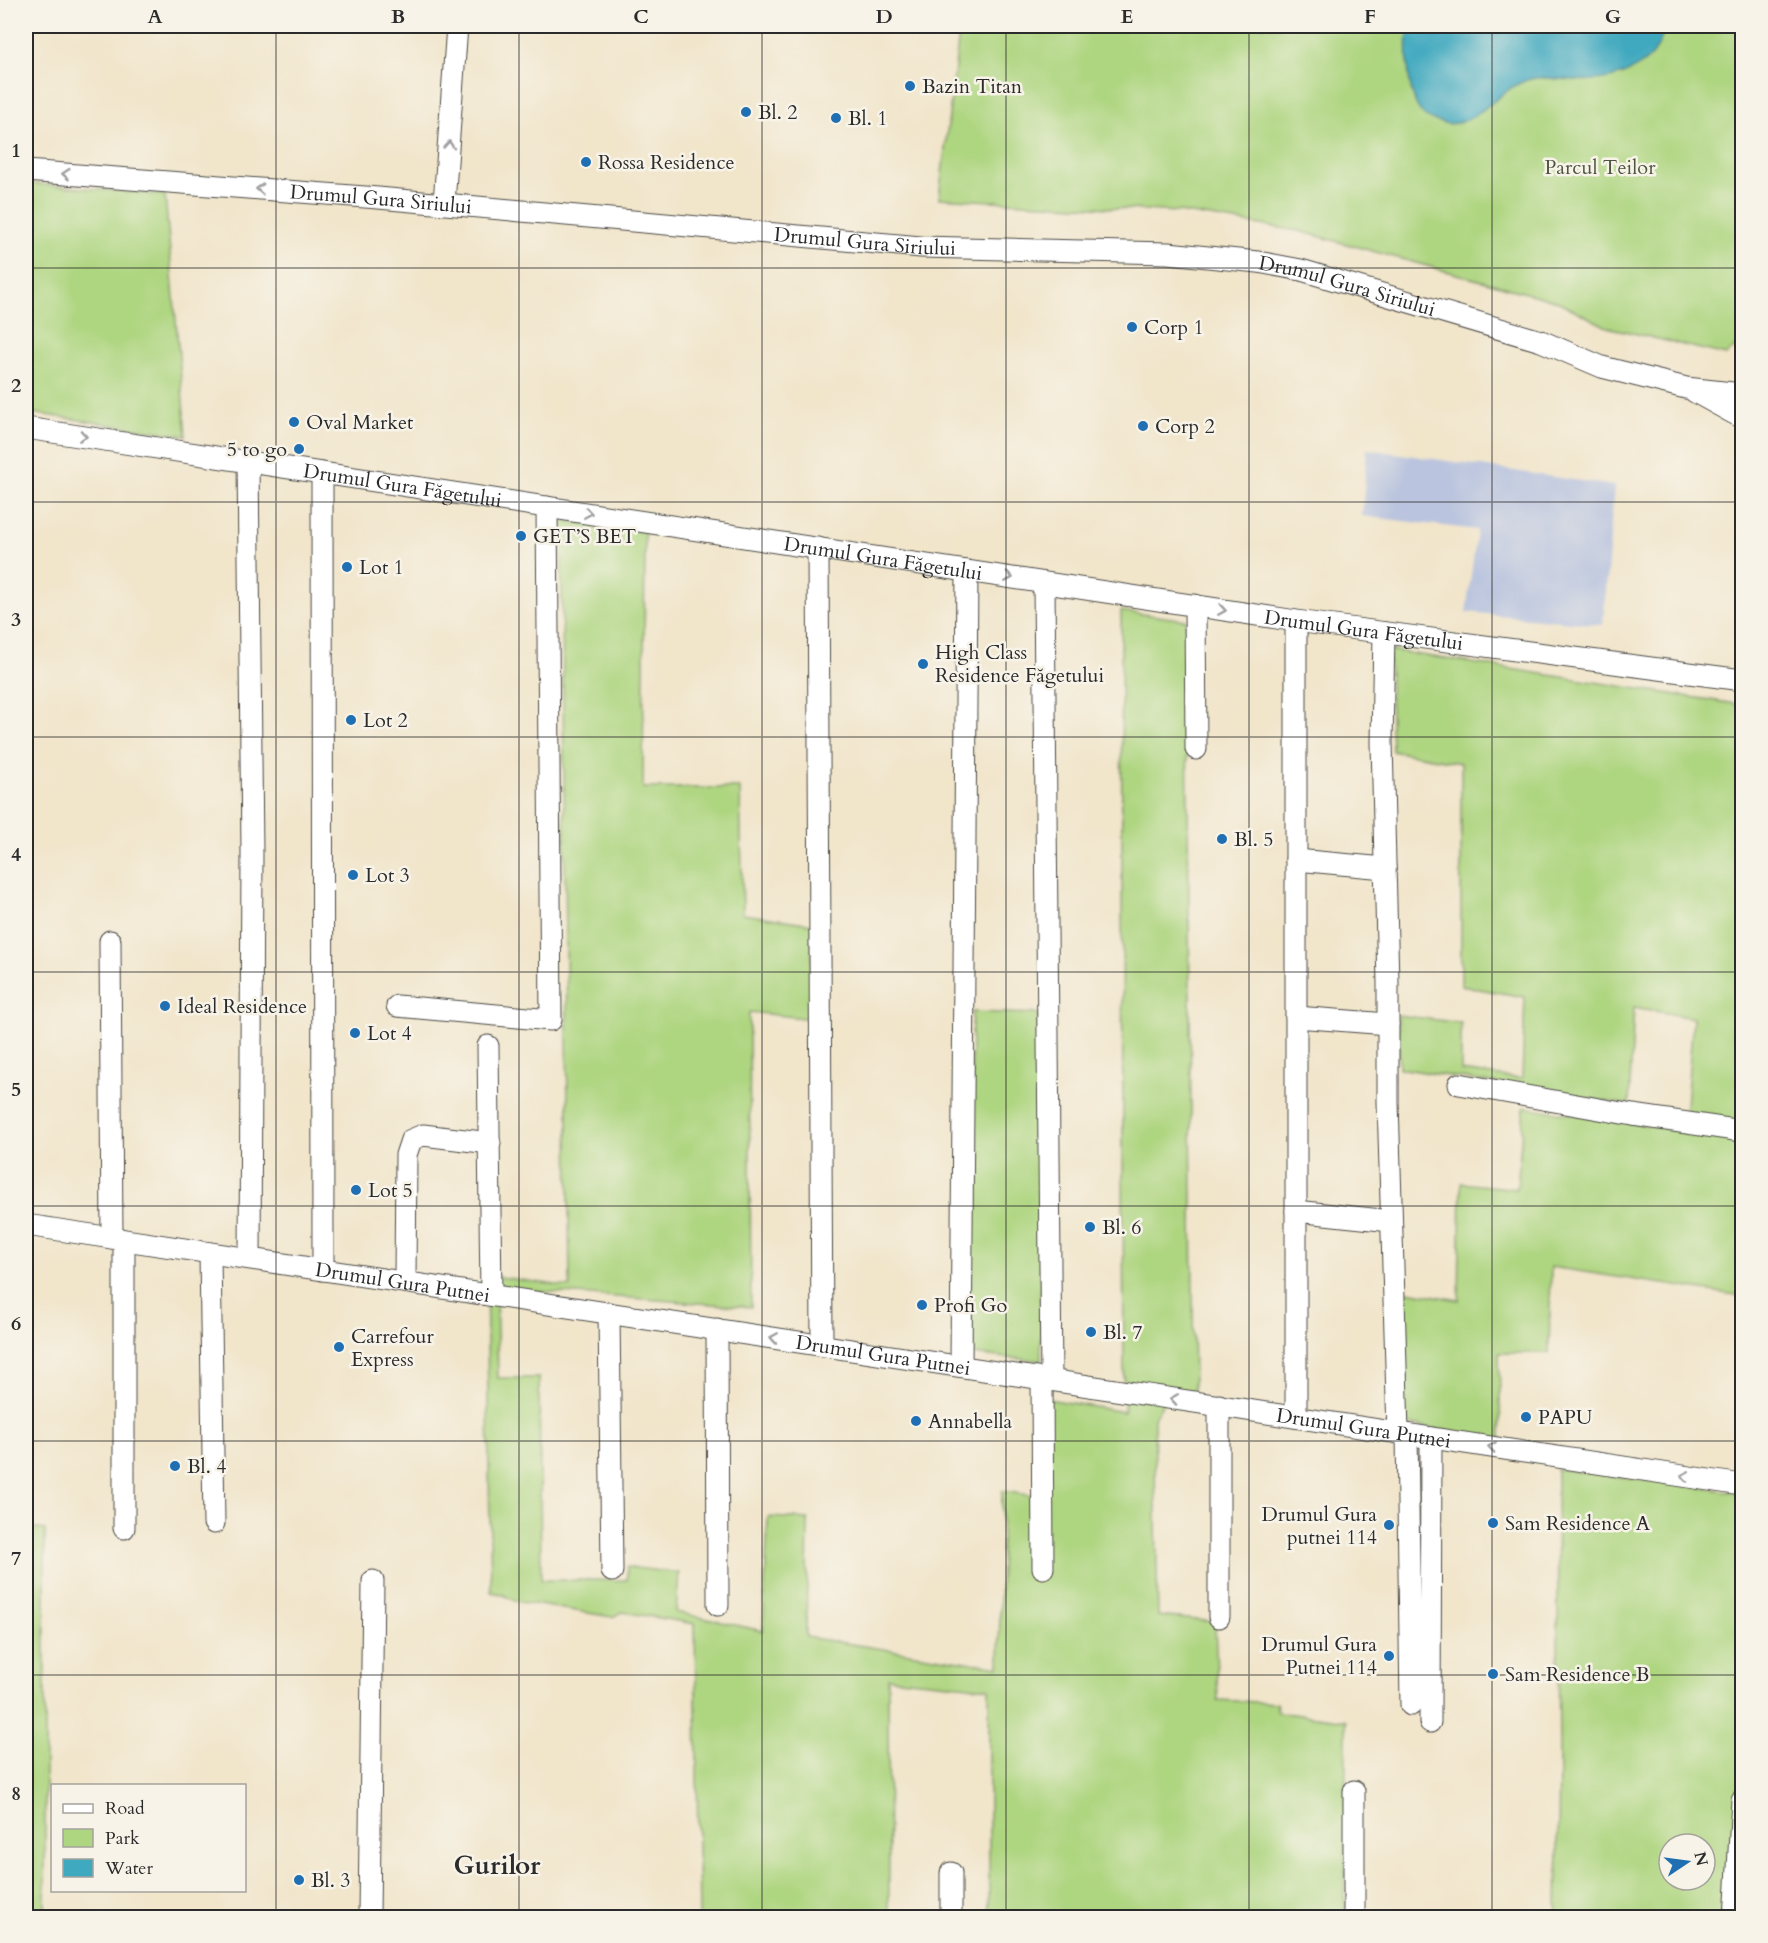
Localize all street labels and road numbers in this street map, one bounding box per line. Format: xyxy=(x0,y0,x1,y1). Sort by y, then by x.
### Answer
street label: Drumul Gura Siriului xyxy=(289,178,473,220)
street label: Drumul Gura Siriului xyxy=(773,220,957,261)
street label: Drumul Gura Siriului xyxy=(1257,249,1439,323)
street label: Drumul Gura Făgetului xyxy=(302,457,504,514)
street label: Drumul Gura Făgetului xyxy=(782,530,985,587)
street label: Drumul Gura Făgetului xyxy=(1263,603,1465,657)
street label: Drumul Gura Putnei xyxy=(314,1256,492,1309)
street label: Drumul Gura Putnei xyxy=(794,1328,973,1381)
street label: Drumul Gura Putnei xyxy=(1275,1401,1453,1454)

